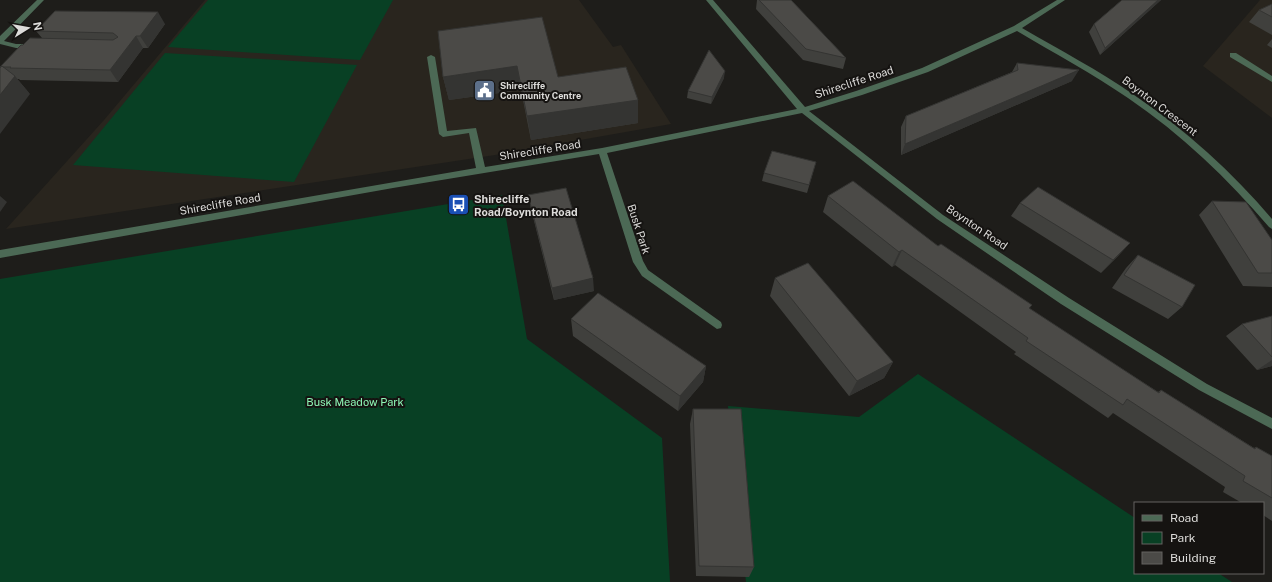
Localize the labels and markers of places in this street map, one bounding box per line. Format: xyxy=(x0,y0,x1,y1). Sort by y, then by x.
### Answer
public building icon: Shirecliffe Community Centre xyxy=(472,77,498,103)
place label: Shirecliffe Community Centre xyxy=(500,80,581,101)
bus stop icon: Shirecliffe Road/Boynton Road xyxy=(445,192,471,218)
place label: Shirecliffe Road/Boynton Road xyxy=(474,193,578,218)

